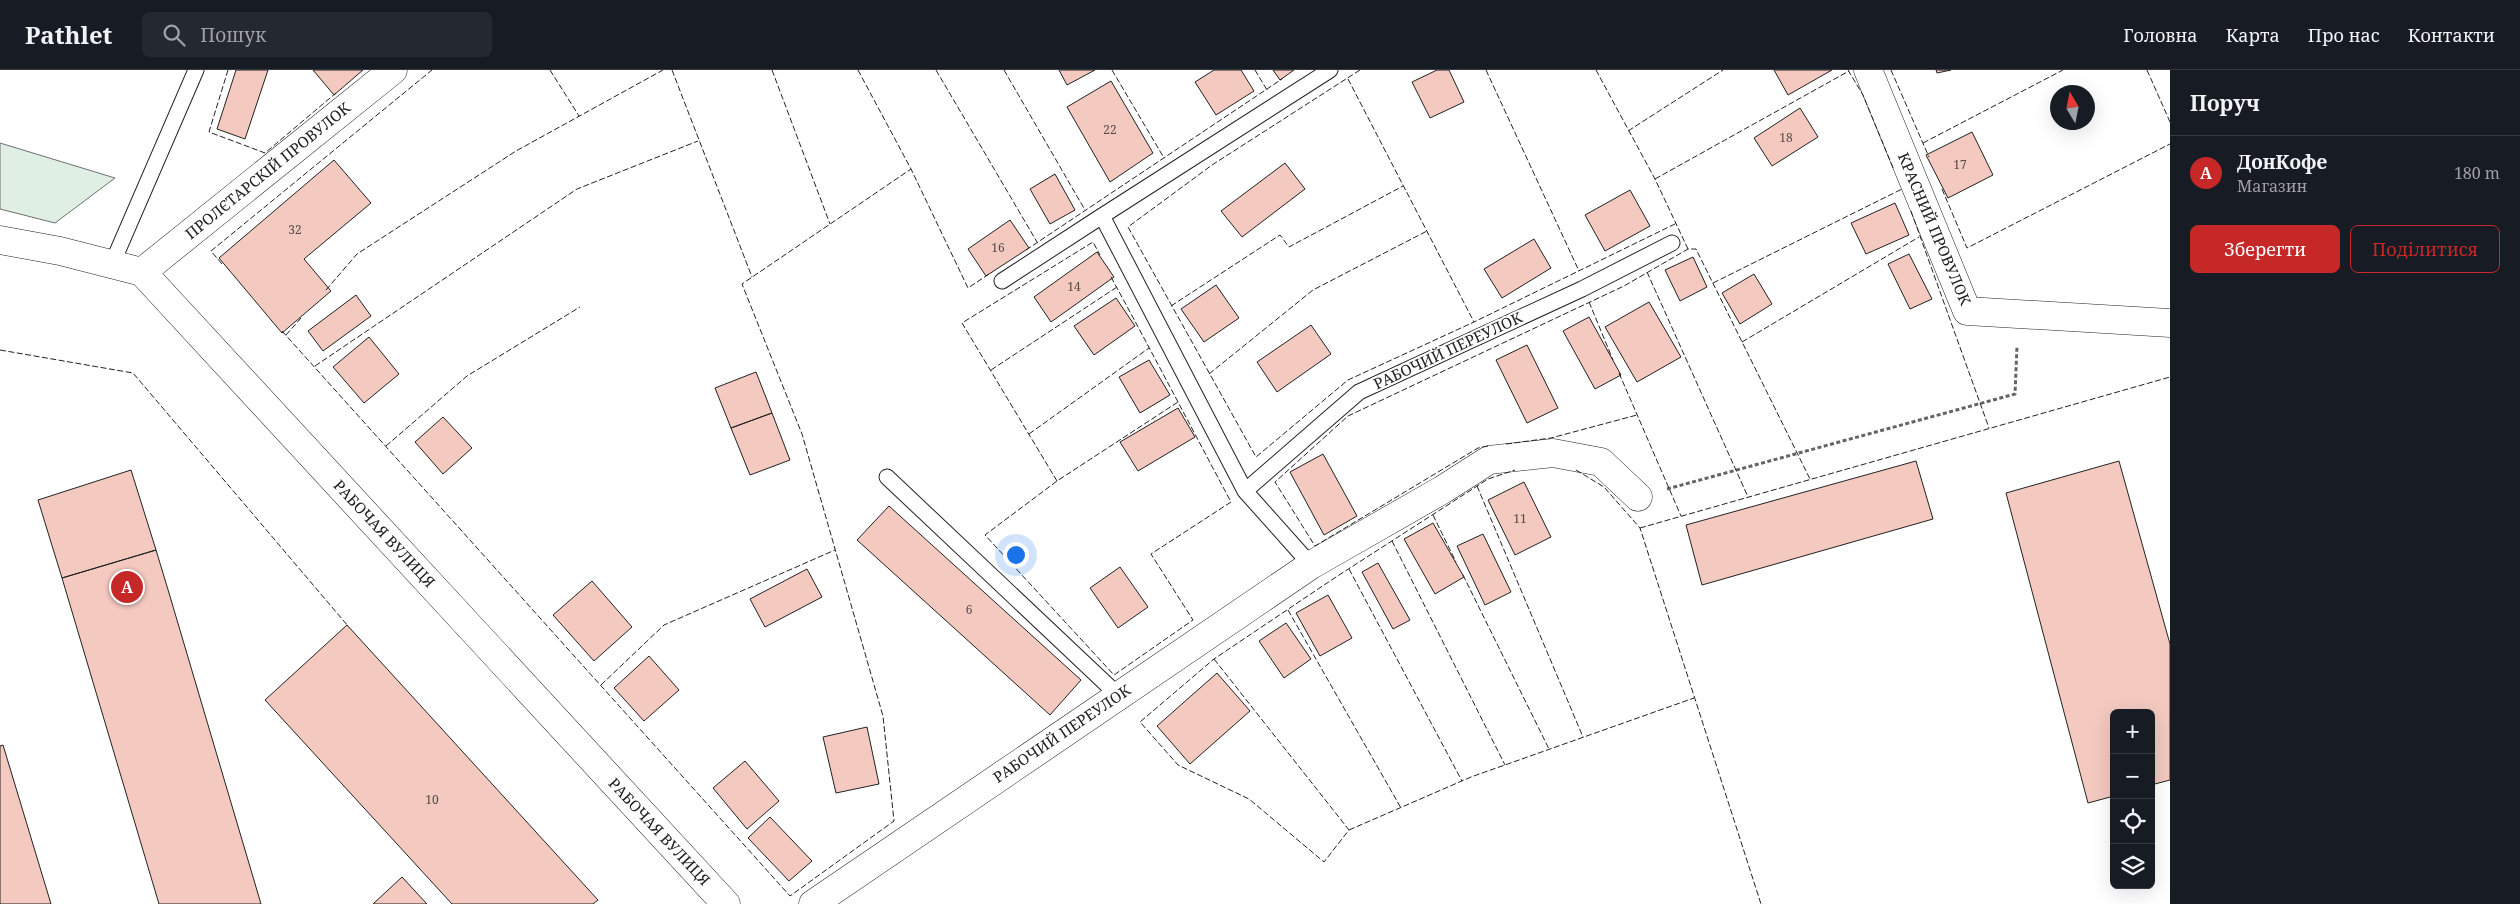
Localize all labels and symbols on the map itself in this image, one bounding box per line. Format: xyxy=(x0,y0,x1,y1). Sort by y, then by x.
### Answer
north arrow xyxy=(2050,85,2095,130)
street label: ПРОЛЄТАРСКІЙ ПРОВУЛОК xyxy=(181,97,354,243)
house number: 22 xyxy=(1103,121,1117,138)
house number: 18 xyxy=(1779,129,1793,146)
street label: КРАСНИЙ ПРОВУЛОК xyxy=(1894,149,1976,308)
house number: 17 xyxy=(1953,156,1967,173)
house number: 32 xyxy=(288,221,302,238)
house number: 16 xyxy=(991,239,1005,256)
house number: 14 xyxy=(1067,278,1081,295)
street label: РАБОЧИЙ ПЕРЕУЛОК xyxy=(1370,307,1526,393)
street label: РАБОЧАЯ ВУЛИЦЯ xyxy=(330,475,440,592)
house number: 11 xyxy=(1513,510,1527,527)
your location xyxy=(1003,542,1029,568)
pin: A xyxy=(111,568,143,606)
house number: 6 xyxy=(966,601,973,618)
street label: РАБОЧИЙ ПЕРЕУЛОК xyxy=(989,679,1135,787)
street label: РАБОЧАЯ ВУЛИЦЯ xyxy=(605,773,715,890)
house number: 10 xyxy=(425,791,439,808)

